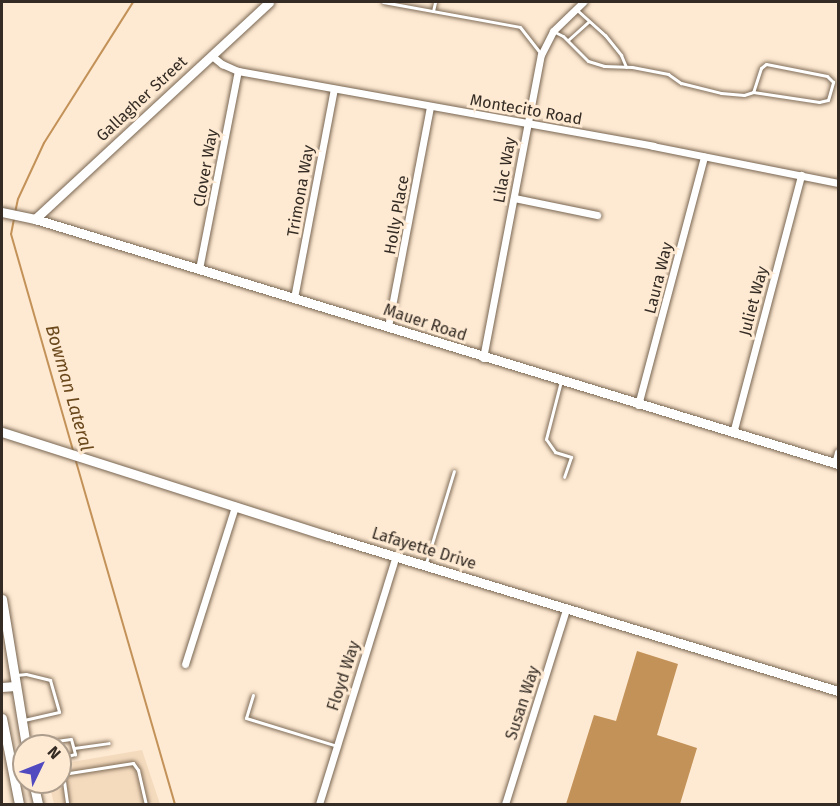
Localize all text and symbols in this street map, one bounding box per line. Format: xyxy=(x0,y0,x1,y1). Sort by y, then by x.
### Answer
street label: Gallagher Street xyxy=(93,52,191,146)
street label: Montecito Road xyxy=(468,91,584,129)
street label: Clover Way xyxy=(190,128,222,208)
street label: Lilac Way xyxy=(490,135,520,205)
street label: Trimona Way xyxy=(283,144,319,238)
street label: Holly Place xyxy=(381,174,413,256)
street label: Laura Way xyxy=(641,240,677,316)
street label: Juliet Way xyxy=(736,264,772,338)
street label: Mauer Road xyxy=(381,301,469,345)
water label: Bowman Lateral xyxy=(41,322,97,454)
street label: Lafayette Drive xyxy=(369,524,479,574)
street label: Floyd Way xyxy=(324,639,364,713)
street label: Susan Way xyxy=(502,664,544,742)
north arrow xyxy=(12,734,72,794)
text: N xyxy=(43,742,65,763)

